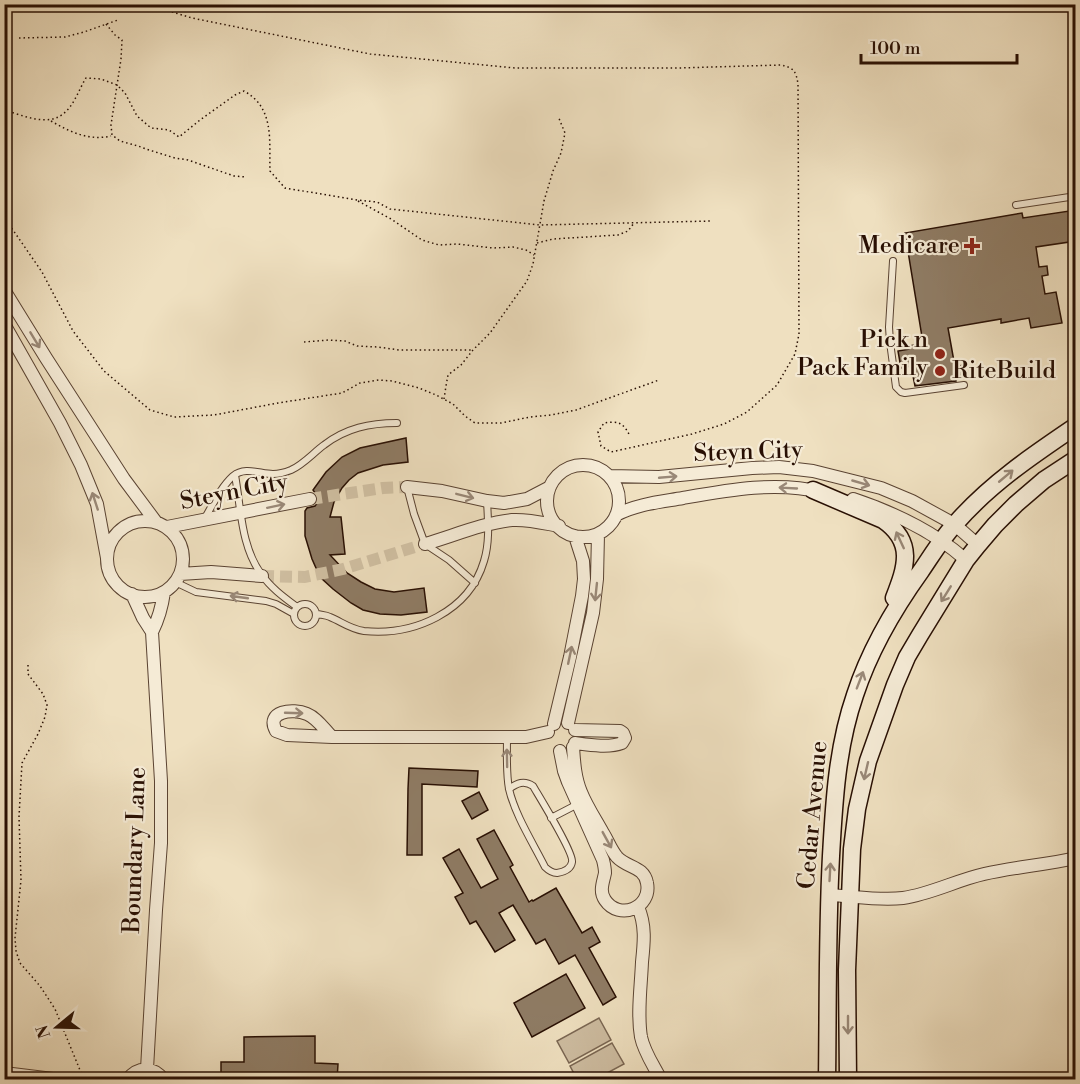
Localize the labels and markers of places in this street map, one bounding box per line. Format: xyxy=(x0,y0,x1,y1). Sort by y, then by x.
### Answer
place label: Medicare xyxy=(859,231,960,261)
marker: Medicare xyxy=(965,239,979,253)
place label: Pick n Pack Family xyxy=(797,325,928,383)
marker: Pick n Pack Family xyxy=(933,347,947,361)
place label: RiteBuild xyxy=(952,356,1056,386)
marker: RiteBuild xyxy=(933,364,947,378)

